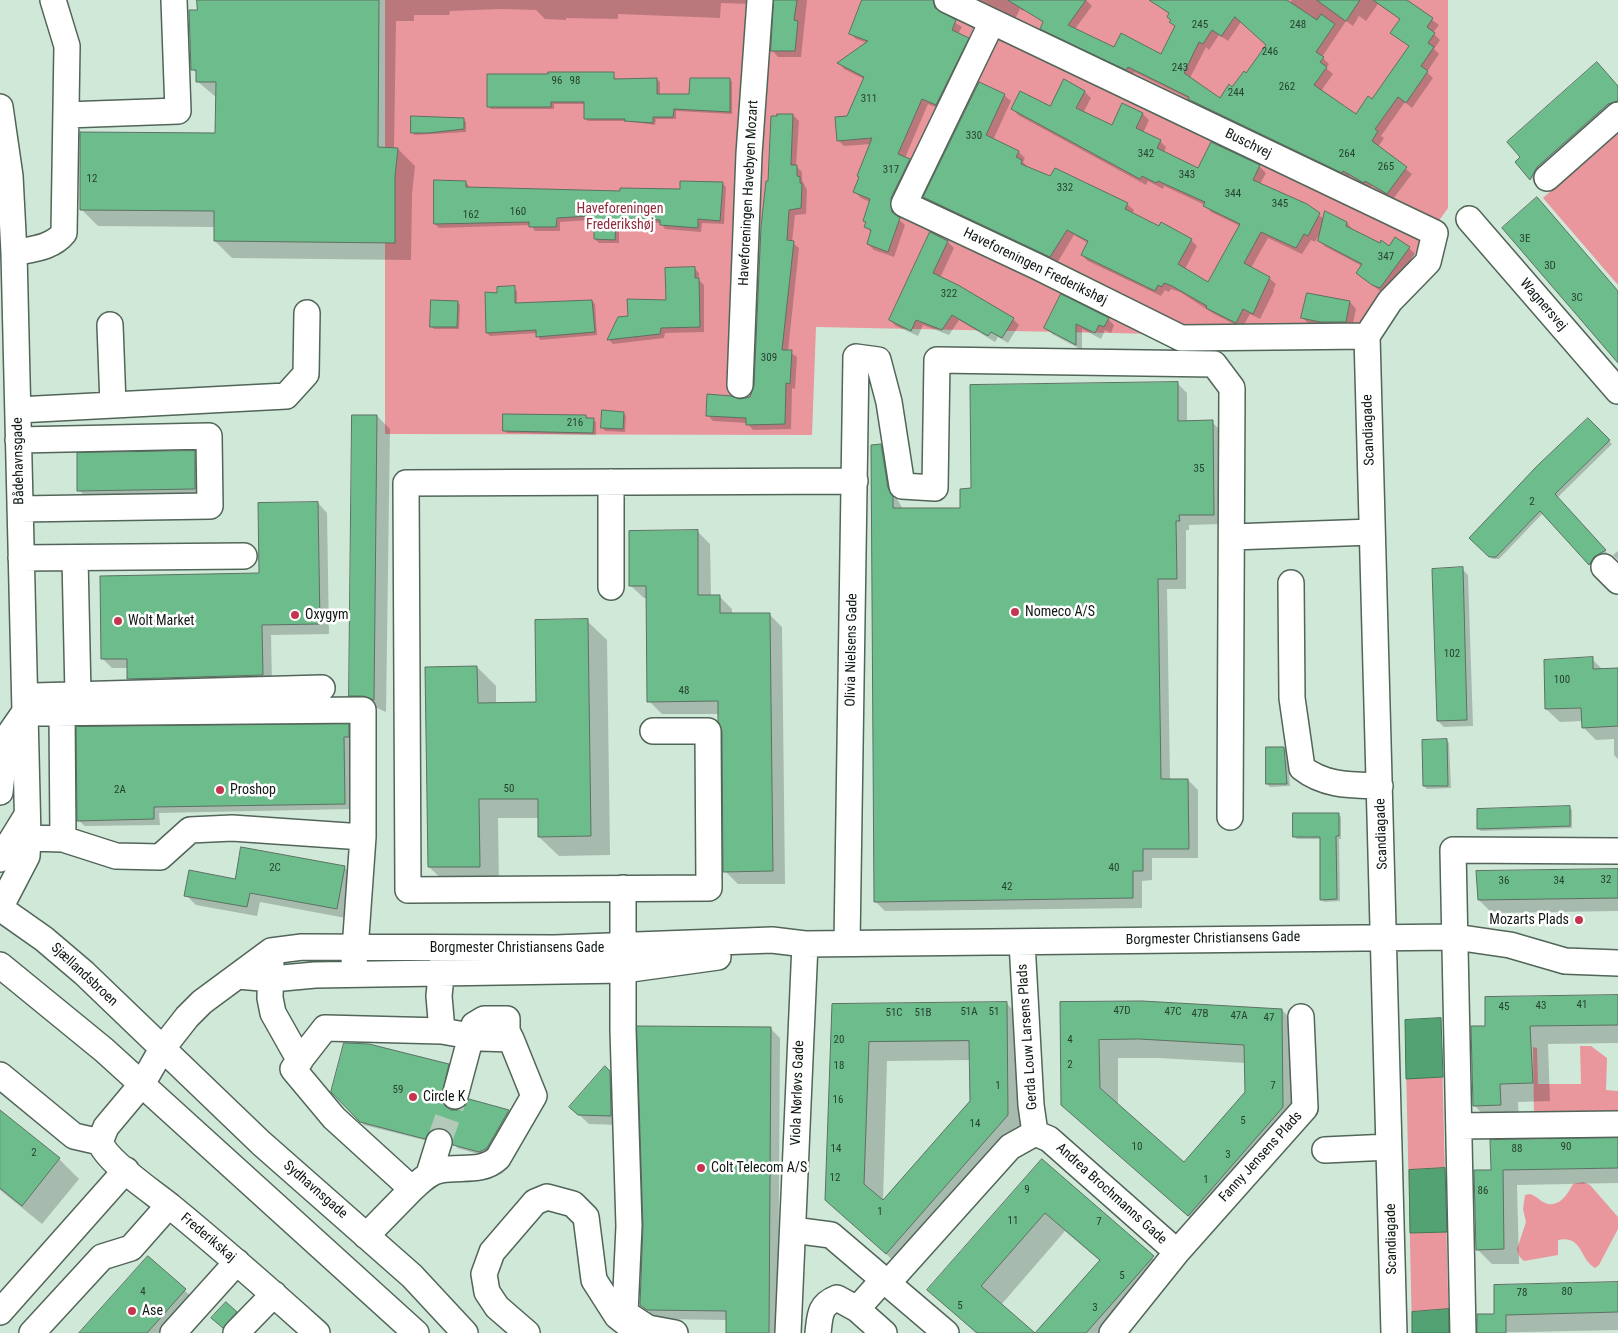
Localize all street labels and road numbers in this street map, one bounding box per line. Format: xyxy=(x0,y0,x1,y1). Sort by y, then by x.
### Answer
street label: Haveforeningen Havebyen Mozart xyxy=(736,100,762,286)
street label: Buschvej xyxy=(1222,126,1274,162)
street label: Haveforeningen Frederikshøj xyxy=(960,225,1110,309)
street label: Wagnersvej xyxy=(1516,275,1570,335)
street label: Scandiagade xyxy=(1359,394,1379,466)
street label: Bådehavnsgade xyxy=(10,417,28,505)
street label: Olivia Nielsens Gade xyxy=(843,593,861,707)
street label: Scandiagade xyxy=(1372,798,1392,870)
street label: Borgmester Christiansens Gade xyxy=(1126,929,1300,949)
street label: Sjællandsbroen xyxy=(47,940,121,1010)
street label: Borgmester Christiansens Gade xyxy=(430,940,604,956)
street label: Gerda Louw Larsens Plads xyxy=(1015,963,1041,1111)
street label: Viola Nørløvs Gade xyxy=(788,1040,808,1146)
street label: Fanny Jensens Plads xyxy=(1216,1108,1306,1206)
street label: Andrea Brochmanns Gade xyxy=(1052,1140,1170,1248)
street label: Sydhavnsgade xyxy=(279,1158,351,1222)
street label: Scandiagade xyxy=(1383,1203,1401,1275)
street label: Frederikskaj xyxy=(177,1210,239,1266)

